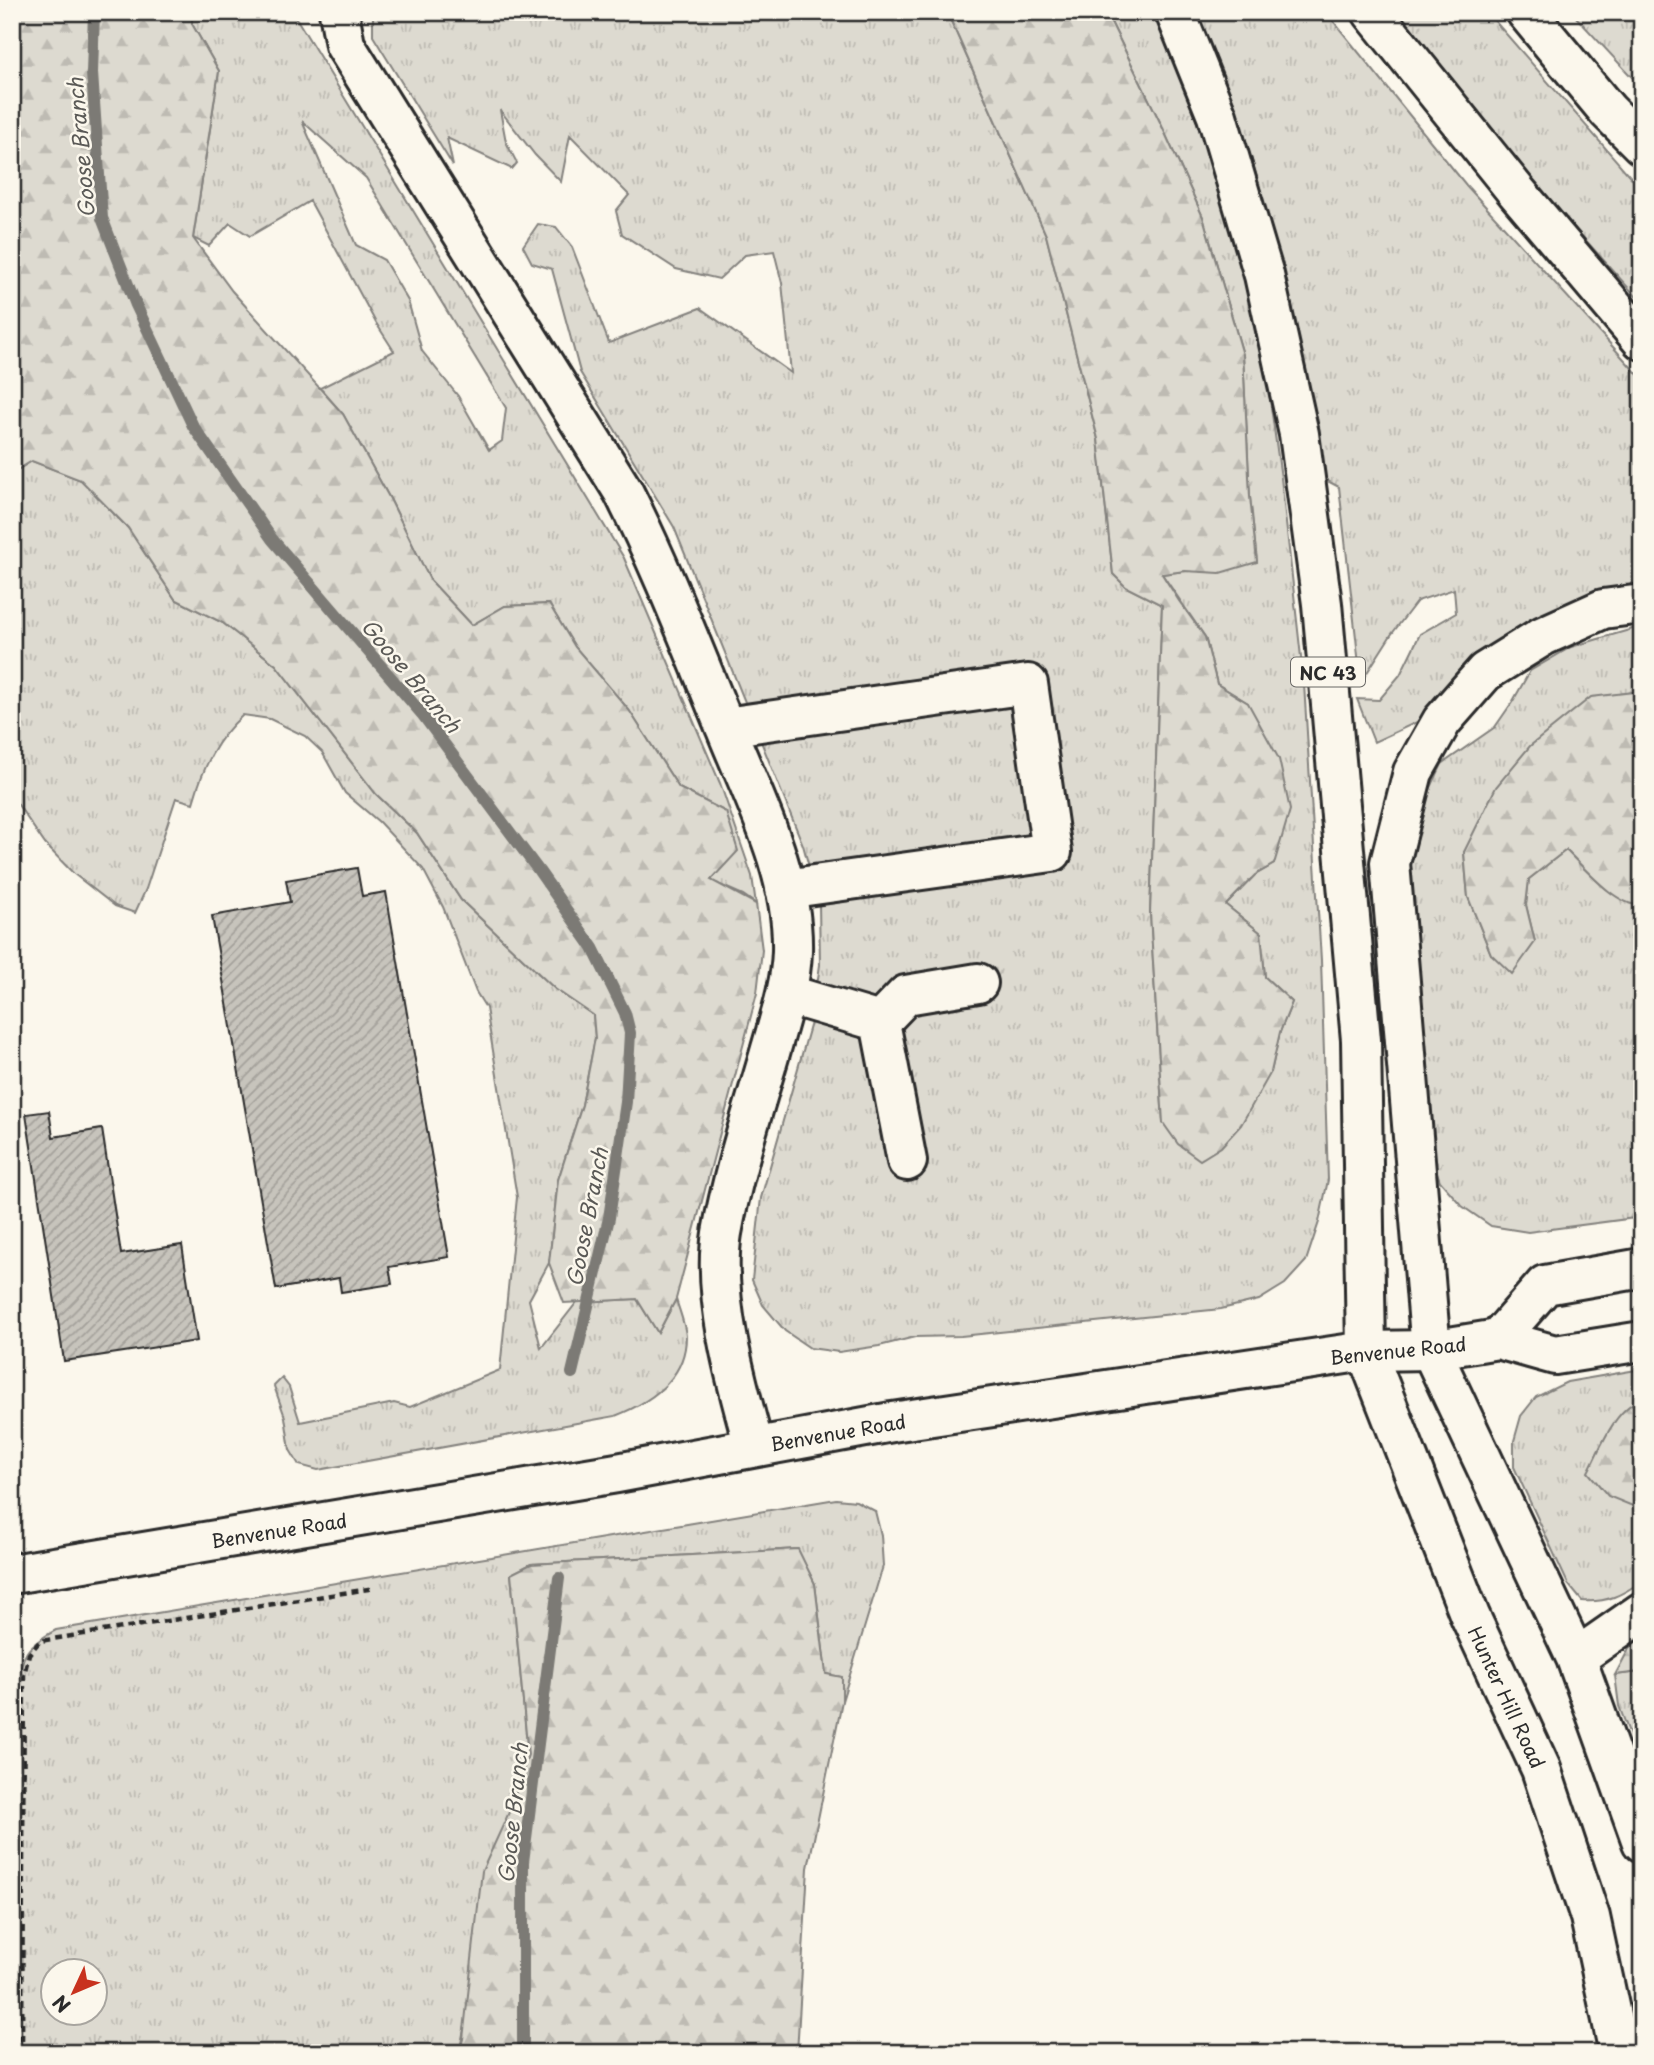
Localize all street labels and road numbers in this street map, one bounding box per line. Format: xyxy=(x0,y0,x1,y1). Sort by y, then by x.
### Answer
road number: NC 43 xyxy=(1291,658,1365,686)
street label: Benvenue Road xyxy=(1328,1329,1468,1371)
street label: Benvenue Road xyxy=(768,1406,908,1458)
street label: Benvenue Road xyxy=(209,1505,349,1555)
street label: Hunter Hill Road xyxy=(1462,1621,1552,1773)

